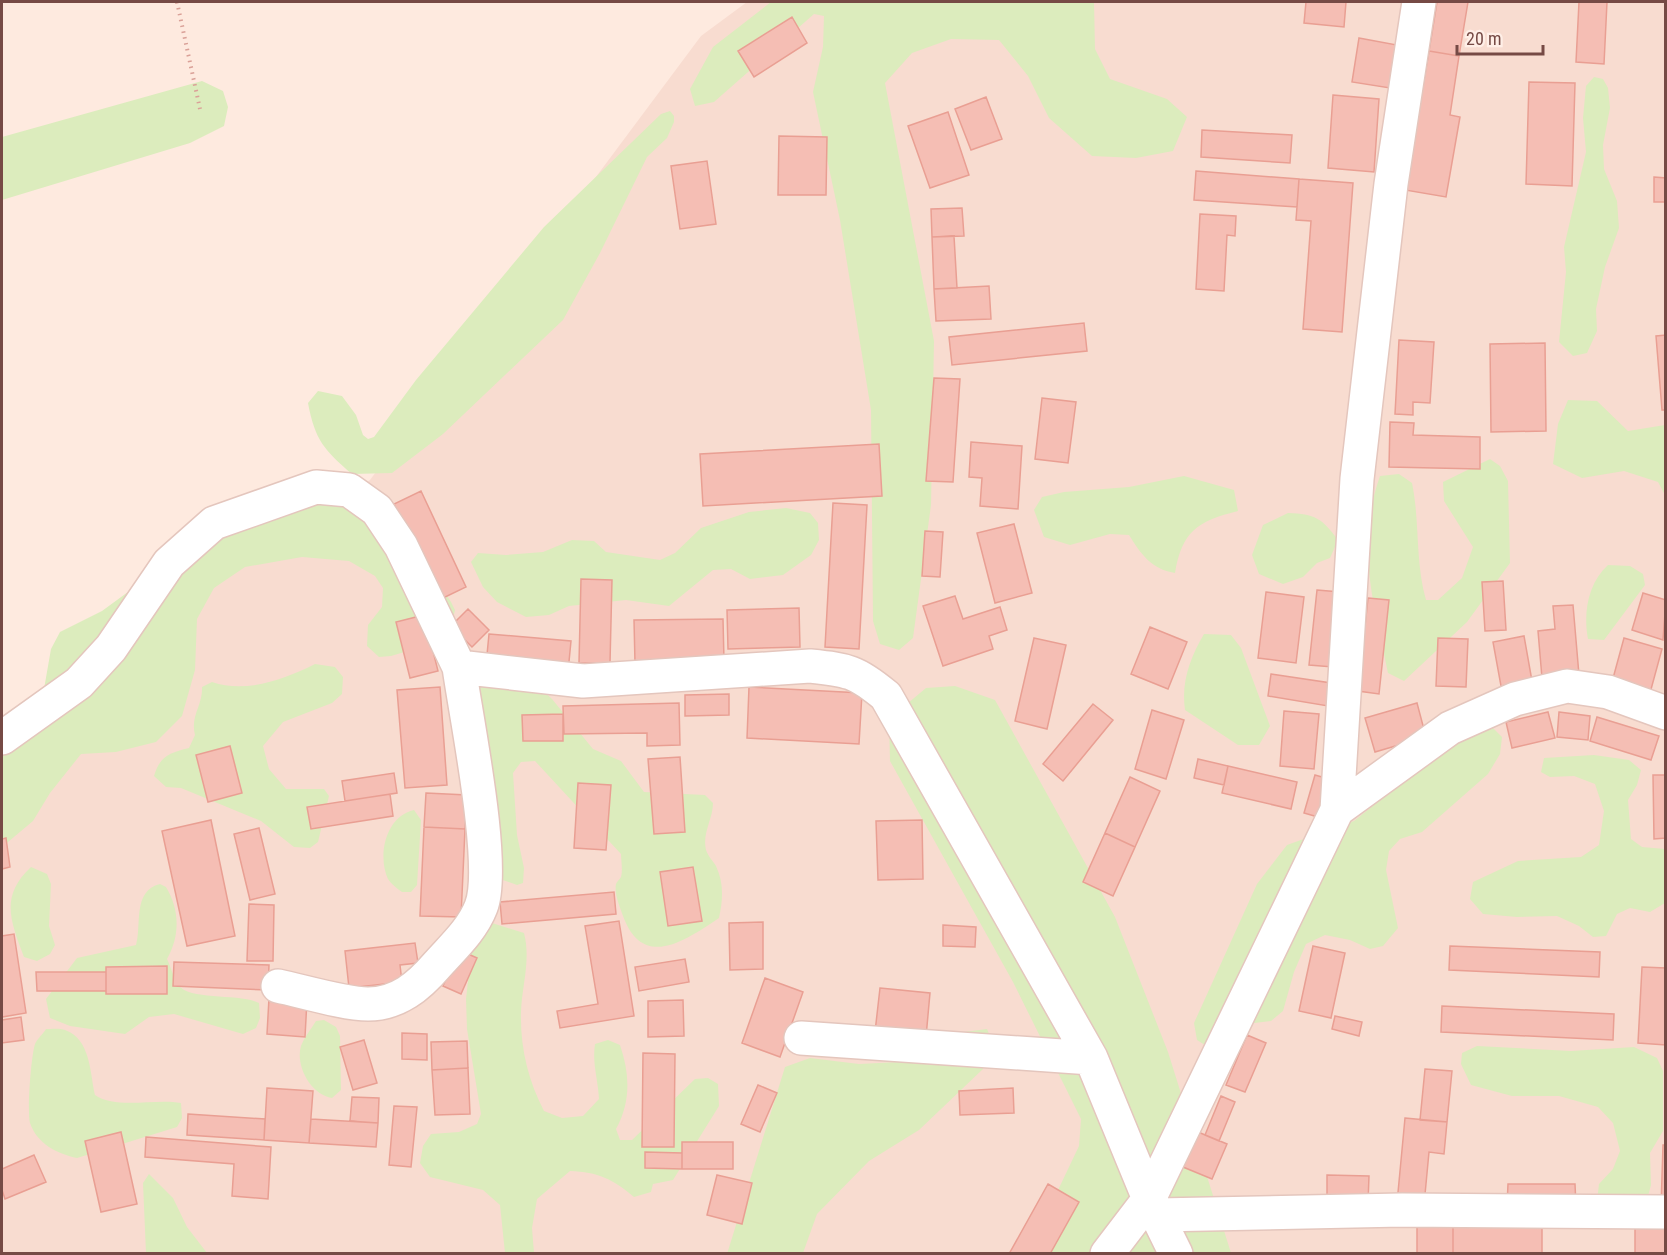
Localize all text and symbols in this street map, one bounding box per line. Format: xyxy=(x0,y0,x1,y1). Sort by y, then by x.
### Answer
scale bar xyxy=(1457,18,1542,56)
text: 20 m xyxy=(1466,28,1501,49)

